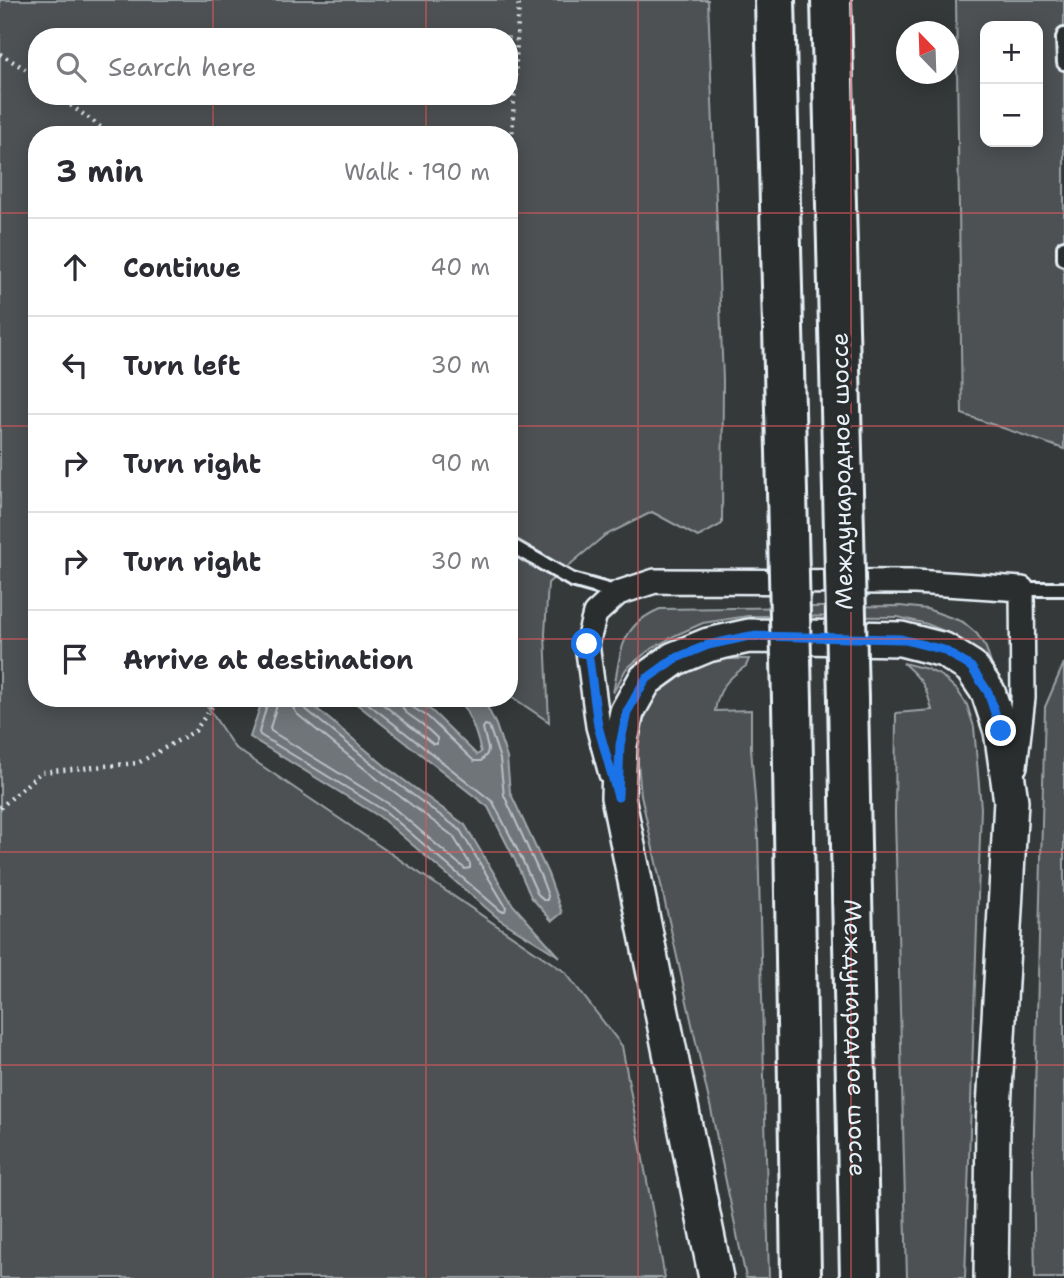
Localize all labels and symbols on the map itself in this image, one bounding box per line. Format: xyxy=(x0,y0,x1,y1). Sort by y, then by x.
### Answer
north arrow xyxy=(896,21,959,84)
street label: Международное шоссе xyxy=(824,332,860,610)
route start xyxy=(571,628,602,659)
route end xyxy=(985,715,1016,746)
street label: Международное шоссе xyxy=(836,899,874,1177)

